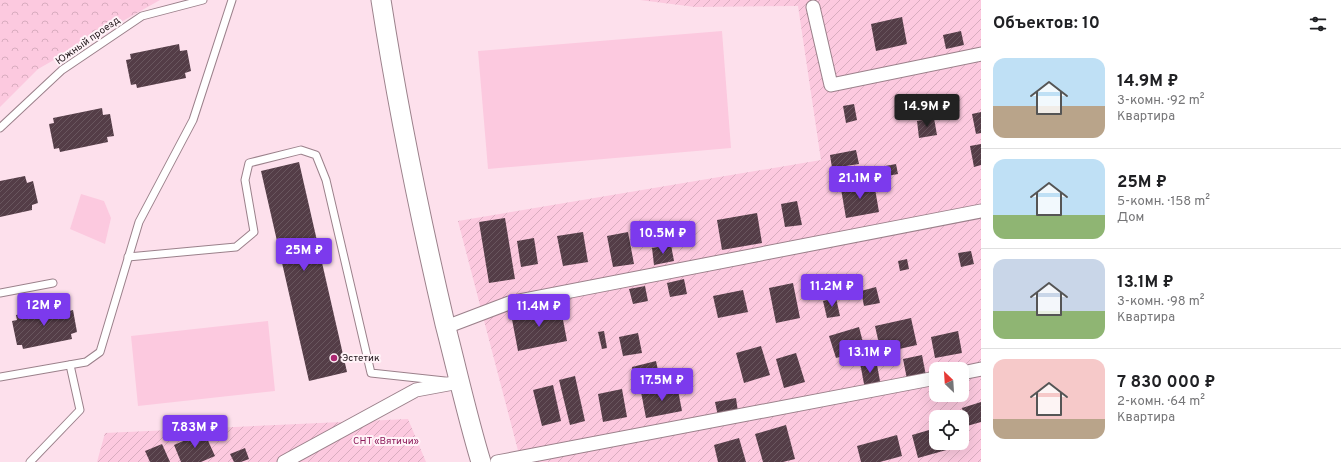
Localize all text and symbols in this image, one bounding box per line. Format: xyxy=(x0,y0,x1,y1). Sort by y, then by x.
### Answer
text: Объектов: 10 xyxy=(993,13,1100,35)
icon: filters xyxy=(1307,13,1329,35)
street label: Южный проезд xyxy=(53,14,123,68)
text: 14.9M ₽ xyxy=(1117,71,1178,93)
icon: home xyxy=(1025,74,1073,122)
text: 3-комн. · 92 m² xyxy=(1117,93,1205,109)
pin: 14.9M ₽ xyxy=(890,94,964,128)
text: 14.9M ₽ xyxy=(903,99,951,115)
text: Квартира xyxy=(1117,109,1175,125)
pin: 21.1M ₽ xyxy=(823,166,897,200)
text: 21.1M ₽ xyxy=(838,171,882,187)
text: 25M ₽ xyxy=(1117,172,1167,194)
icon: home xyxy=(1025,175,1073,223)
text: 5-комн. · 158 m² xyxy=(1117,194,1210,210)
text: Дом xyxy=(1117,210,1144,226)
pin: 10.5M ₽ xyxy=(626,221,700,255)
text: 10.5M ₽ xyxy=(639,226,687,242)
pin: 25M ₽ xyxy=(276,238,332,272)
text: 25M ₽ xyxy=(285,243,323,259)
text: 13.1M ₽ xyxy=(1117,272,1174,294)
pin: 11.2M ₽ xyxy=(795,274,869,308)
icon: home xyxy=(1025,275,1073,323)
text: 11.2M ₽ xyxy=(810,279,854,295)
pin: 12M ₽ xyxy=(16,293,72,327)
pin: 11.4M ₽ xyxy=(502,294,576,328)
text: 3-комн. · 98 m² xyxy=(1117,294,1205,310)
text: 12M ₽ xyxy=(26,298,62,314)
text: 11.4M ₽ xyxy=(517,299,561,315)
text: Квартира xyxy=(1117,310,1175,326)
pin: 13.1M ₽ xyxy=(833,340,907,374)
text: 13.1M ₽ xyxy=(848,345,892,361)
place label: Эстетик xyxy=(342,352,380,365)
marker: Эстетик xyxy=(329,353,339,363)
north arrow xyxy=(929,362,969,402)
map controls xyxy=(929,362,969,450)
pin: 17.5M ₽ xyxy=(625,368,699,402)
text: 7 830 000 ₽ xyxy=(1117,372,1216,394)
text: 17.5M ₽ xyxy=(640,373,684,389)
icon: home xyxy=(1025,375,1073,423)
text: 2-комн. · 64 m² xyxy=(1117,394,1205,410)
button: locate xyxy=(929,410,969,450)
text: Квартира xyxy=(1117,410,1175,426)
pin: 7.83M ₽ xyxy=(158,415,232,449)
text: 7.83M ₽ xyxy=(172,420,218,436)
park label: СНТ «Вятичи» xyxy=(353,435,419,448)

